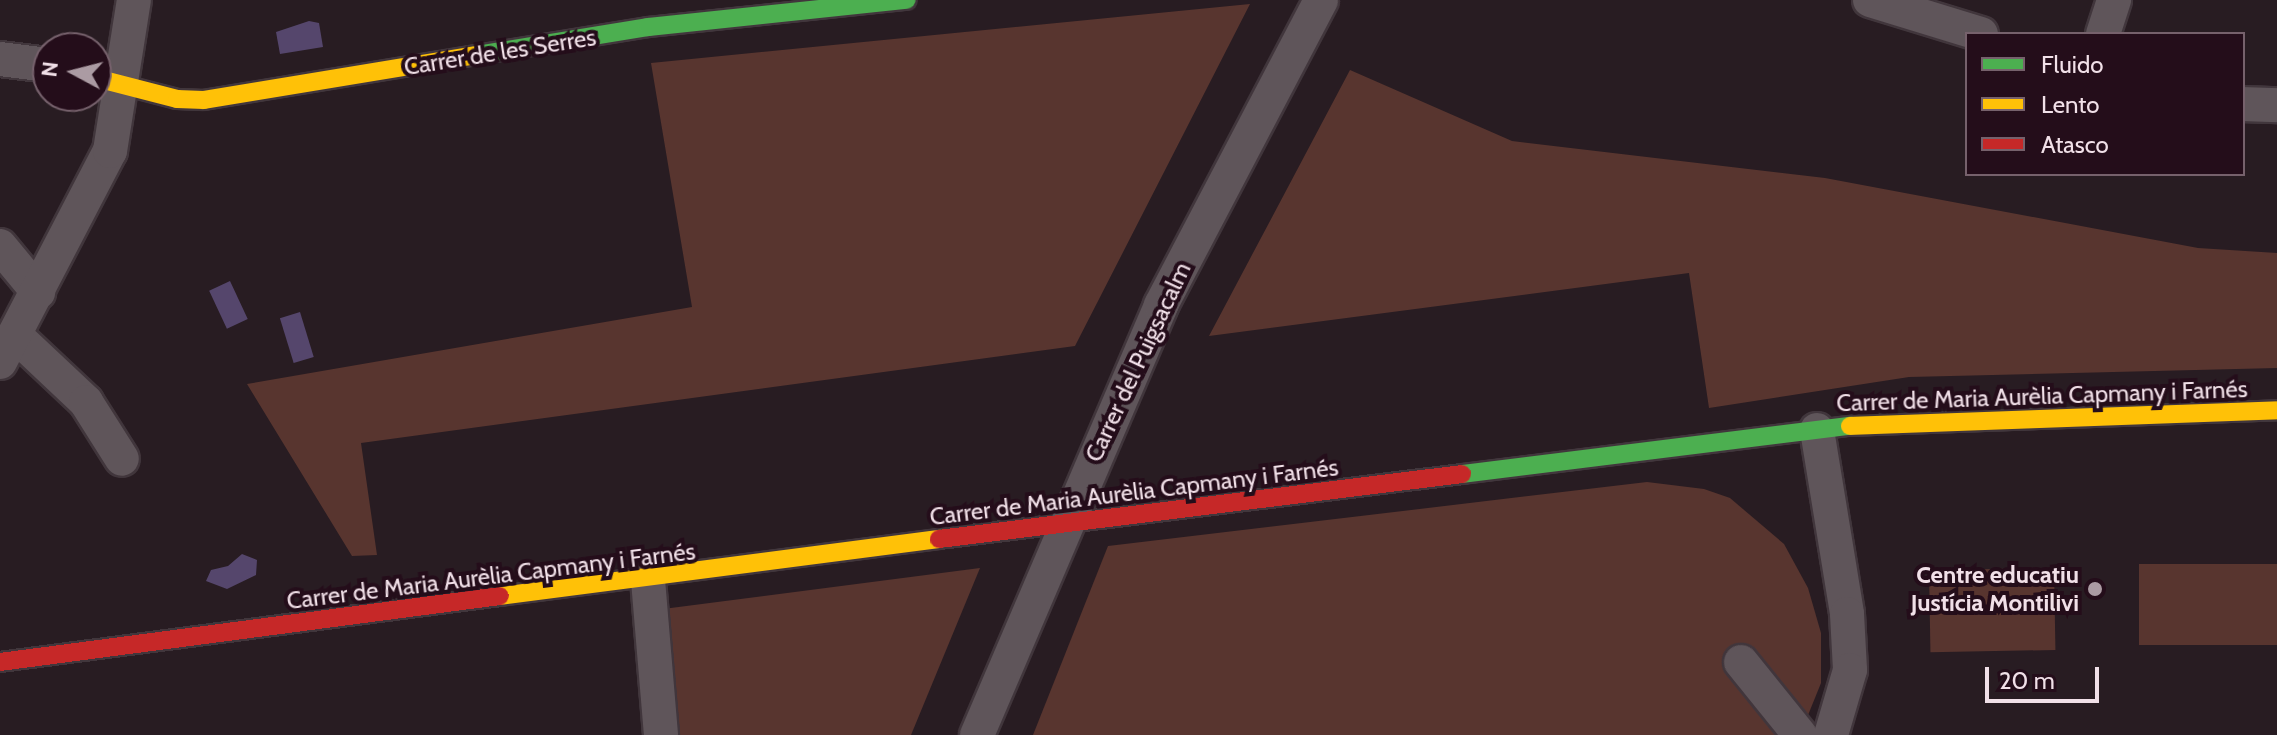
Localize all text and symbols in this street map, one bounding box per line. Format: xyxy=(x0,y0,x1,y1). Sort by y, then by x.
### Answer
street label: Carrer de les Serres xyxy=(402,23,598,81)
north arrow xyxy=(32,32,112,112)
legend xyxy=(1965,32,2245,176)
text: Fluido xyxy=(2041,50,2103,79)
text: N xyxy=(35,60,64,79)
text: Lento xyxy=(2041,90,2100,119)
text: Atasco xyxy=(2041,130,2109,159)
street label: Carrer del Puigsacalm xyxy=(1079,258,1197,466)
street label: Carrer de Maria Aurèlia Capmany i Farnés xyxy=(1836,374,2248,418)
street label: Carrer de Maria Aurèlia Capmany i Farnés xyxy=(928,453,1340,531)
street label: Carrer de Maria Aurèlia Capmany i Farnés xyxy=(285,537,697,615)
place label: Centre educatiu Justícia Montilivi xyxy=(1911,561,2079,617)
marker: Centre educatiu Justícia Montilivi xyxy=(2086,580,2104,598)
scale bar xyxy=(1989,651,2103,701)
text: 20 m xyxy=(1999,666,2055,695)

